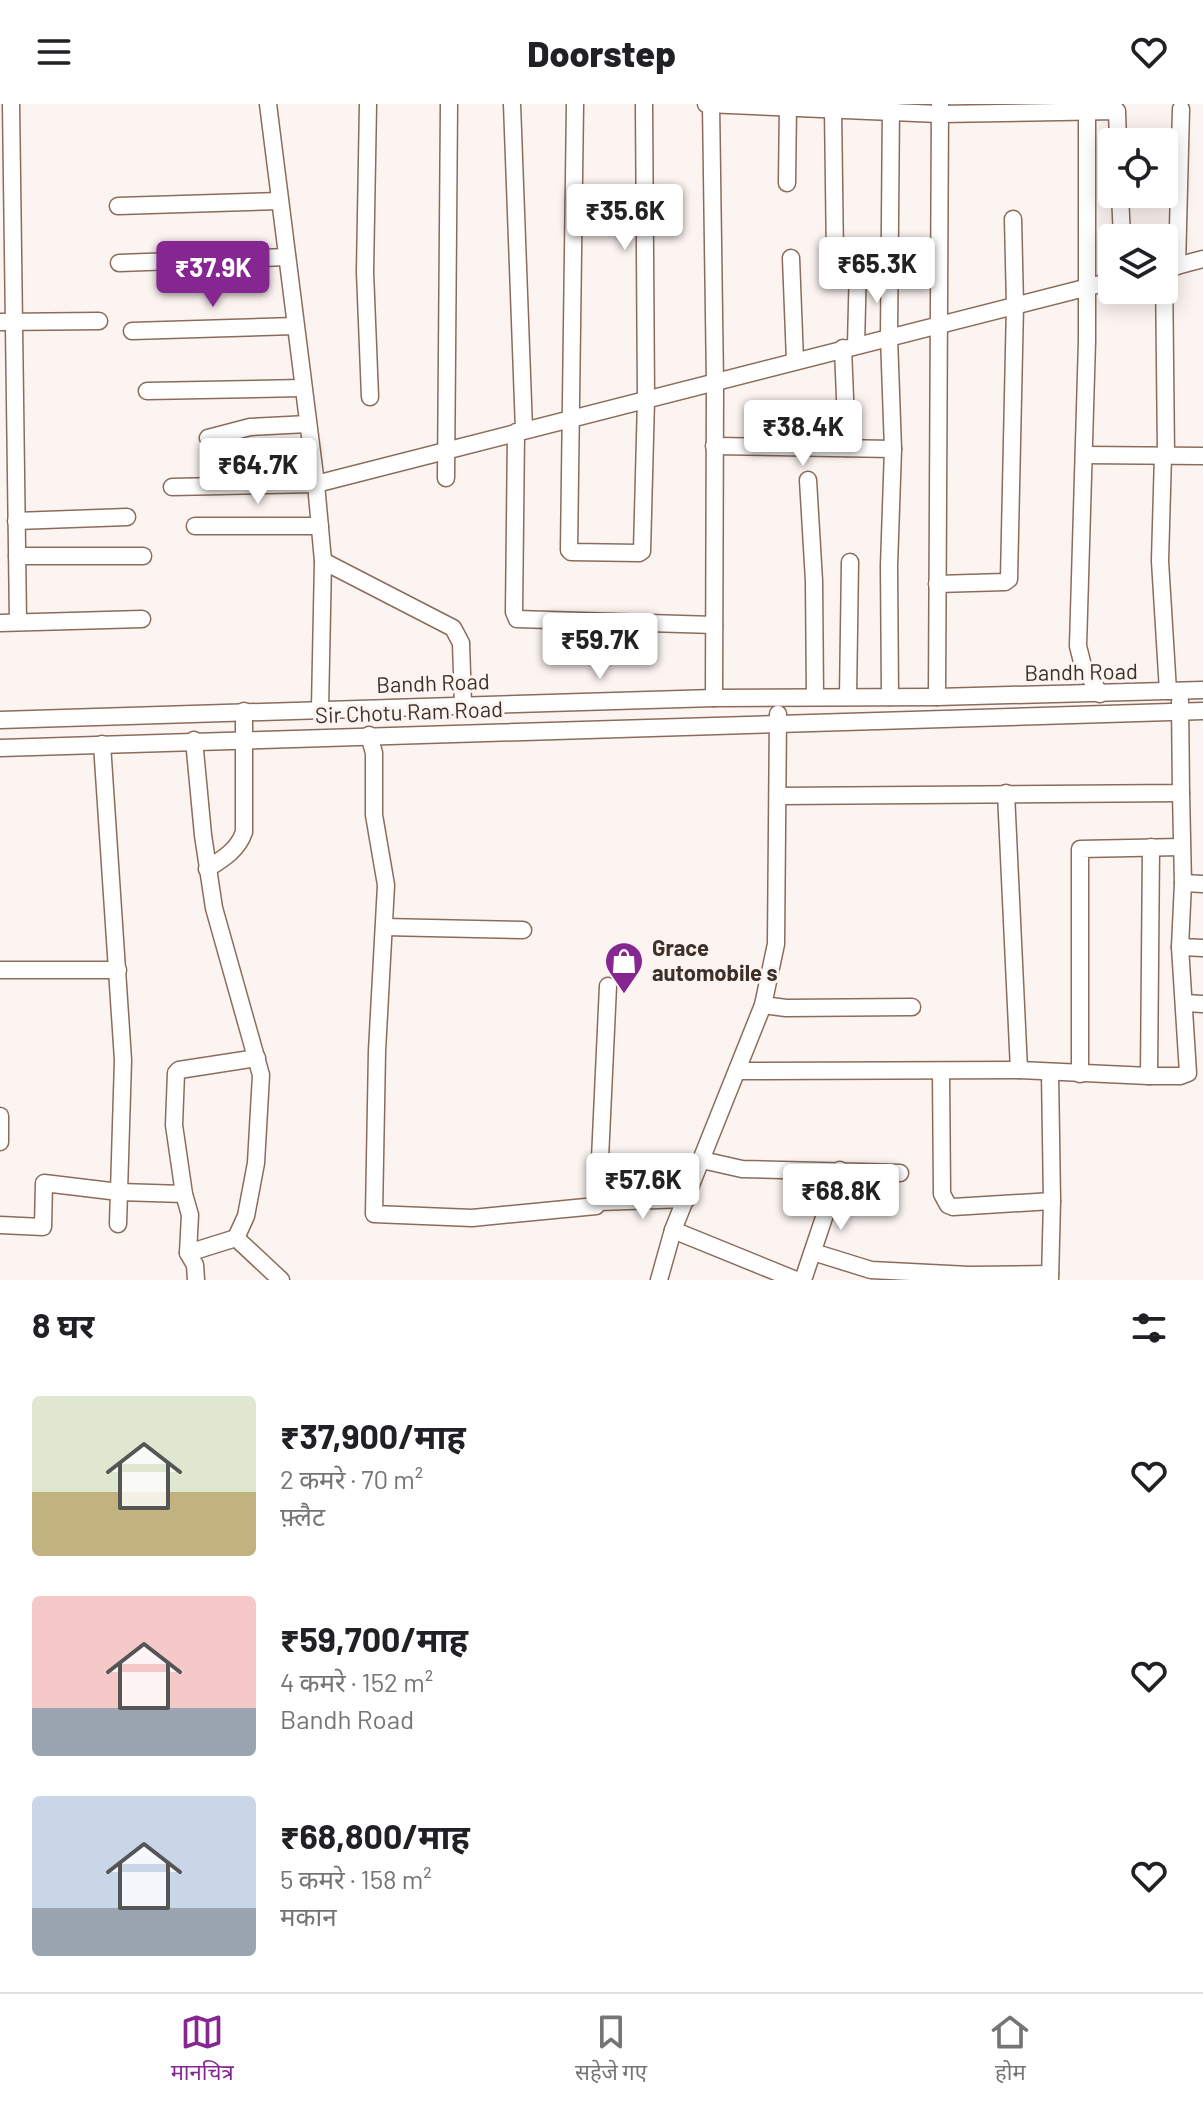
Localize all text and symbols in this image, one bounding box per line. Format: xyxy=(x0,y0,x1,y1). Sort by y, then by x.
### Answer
icon: menu xyxy=(32,30,76,74)
icon: heart xyxy=(1127,30,1171,74)
text: Doorstep xyxy=(527,31,676,74)
map controls xyxy=(1098,128,1178,304)
button: locate xyxy=(1098,128,1178,208)
pin: ₹35.6K xyxy=(560,184,690,252)
text: ₹35.6K xyxy=(585,194,665,225)
button: layers xyxy=(1098,224,1178,304)
pin: ₹65.3K xyxy=(812,237,942,305)
pin: ₹37.9K xyxy=(148,241,278,309)
text: ₹65.3K xyxy=(837,247,917,278)
text: ₹37.9K xyxy=(174,251,252,282)
pin: ₹38.4K xyxy=(738,400,868,468)
text: ₹38.4K xyxy=(762,410,844,441)
pin: ₹64.7K xyxy=(193,438,323,506)
text: ₹64.7K xyxy=(218,448,298,479)
pin: ₹59.7K xyxy=(535,613,665,681)
text: ₹59.7K xyxy=(561,623,639,654)
street label: Bandh Road xyxy=(1024,657,1138,685)
street label: Bandh Road xyxy=(376,667,490,697)
street label: Sir Chotu Ram Road xyxy=(315,695,503,727)
place label: Grace automobile s xyxy=(652,934,778,985)
shop icon: Grace automobile s xyxy=(603,940,645,995)
pin: ₹57.6K xyxy=(578,1153,708,1221)
text: ₹57.6K xyxy=(604,1163,682,1194)
pin: ₹68.8K xyxy=(776,1164,906,1232)
text: ₹68.8K xyxy=(801,1174,881,1205)
text: 8 घर xyxy=(32,1304,94,1345)
icon: filters xyxy=(1127,1306,1171,1350)
text: ₹37,900/माह xyxy=(280,1415,466,1456)
icon: home xyxy=(96,1428,192,1524)
icon: heart xyxy=(1127,1454,1171,1498)
text: 2 कमरे · 70 m² xyxy=(280,1463,423,1494)
text: फ़्लैट xyxy=(280,1500,325,1531)
text: ₹59,700/माह xyxy=(280,1618,468,1659)
icon: home xyxy=(96,1628,192,1724)
icon: heart xyxy=(1127,1654,1171,1698)
text: 4 कमरे · 152 m² xyxy=(280,1666,433,1697)
text: Bandh Road xyxy=(280,1703,414,1734)
text: ₹68,800/माह xyxy=(280,1815,470,1856)
icon: home xyxy=(96,1828,192,1924)
icon: heart xyxy=(1127,1854,1171,1898)
text: 5 कमरे · 158 m² xyxy=(280,1863,432,1894)
text: मकान xyxy=(280,1900,337,1931)
tab: मानचित्र xyxy=(171,2010,234,2089)
tab: सहेजे गए xyxy=(575,2010,647,2089)
tab: होम xyxy=(988,2010,1032,2089)

